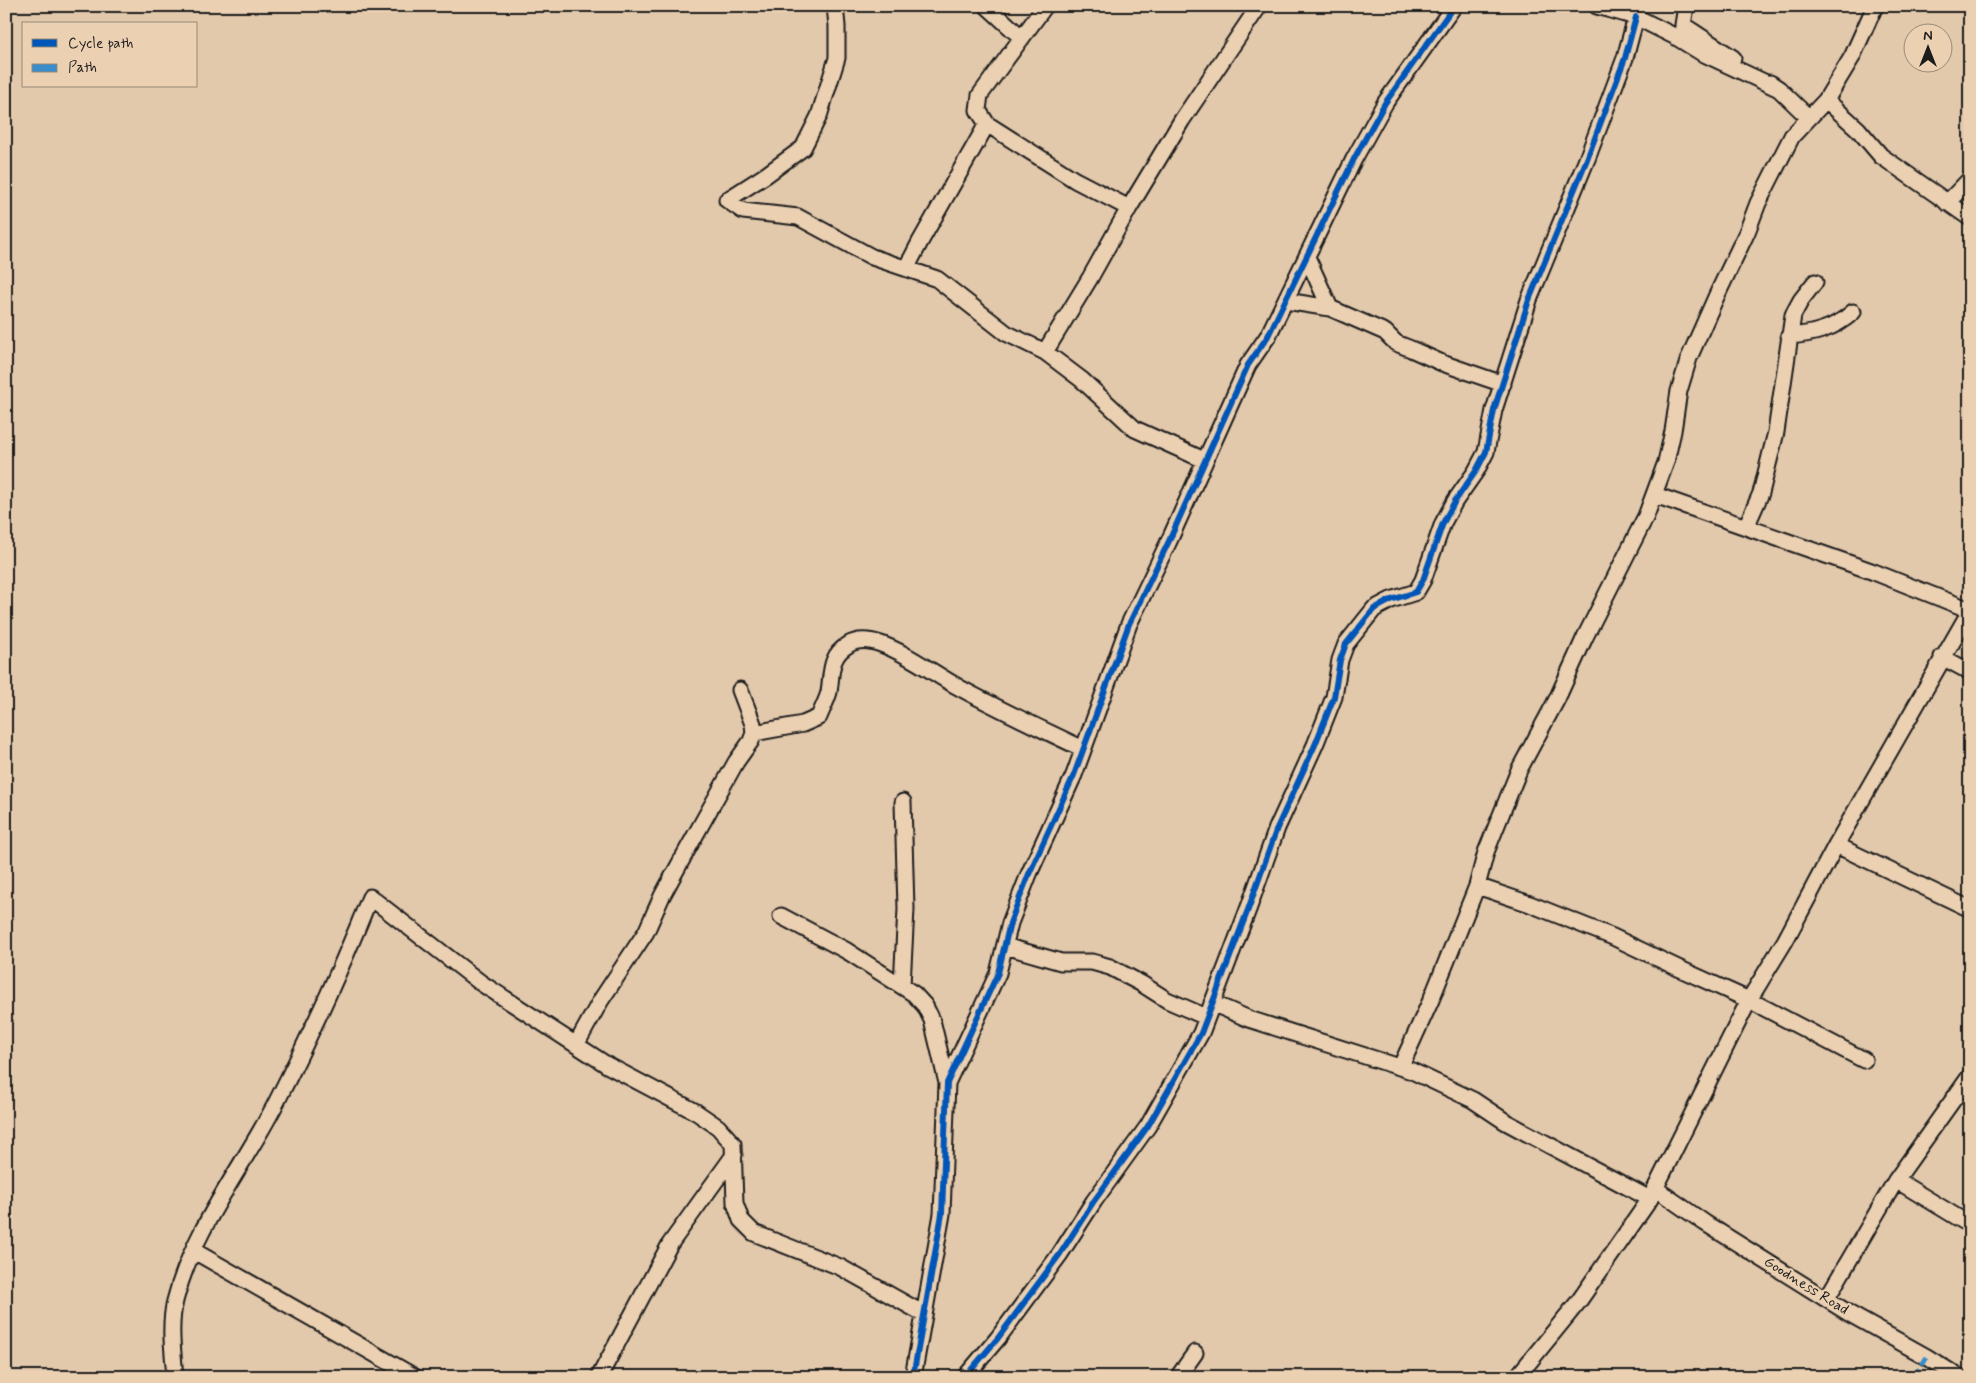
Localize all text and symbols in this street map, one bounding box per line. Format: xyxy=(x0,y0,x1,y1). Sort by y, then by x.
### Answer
legend xyxy=(22,22,198,88)
north arrow xyxy=(1904,22,1954,72)
text: N xyxy=(1923,27,1933,45)
text: Cycle path xyxy=(68,34,133,54)
text: Path xyxy=(68,58,97,78)
street label: Goodness Road xyxy=(1760,1252,1852,1320)

